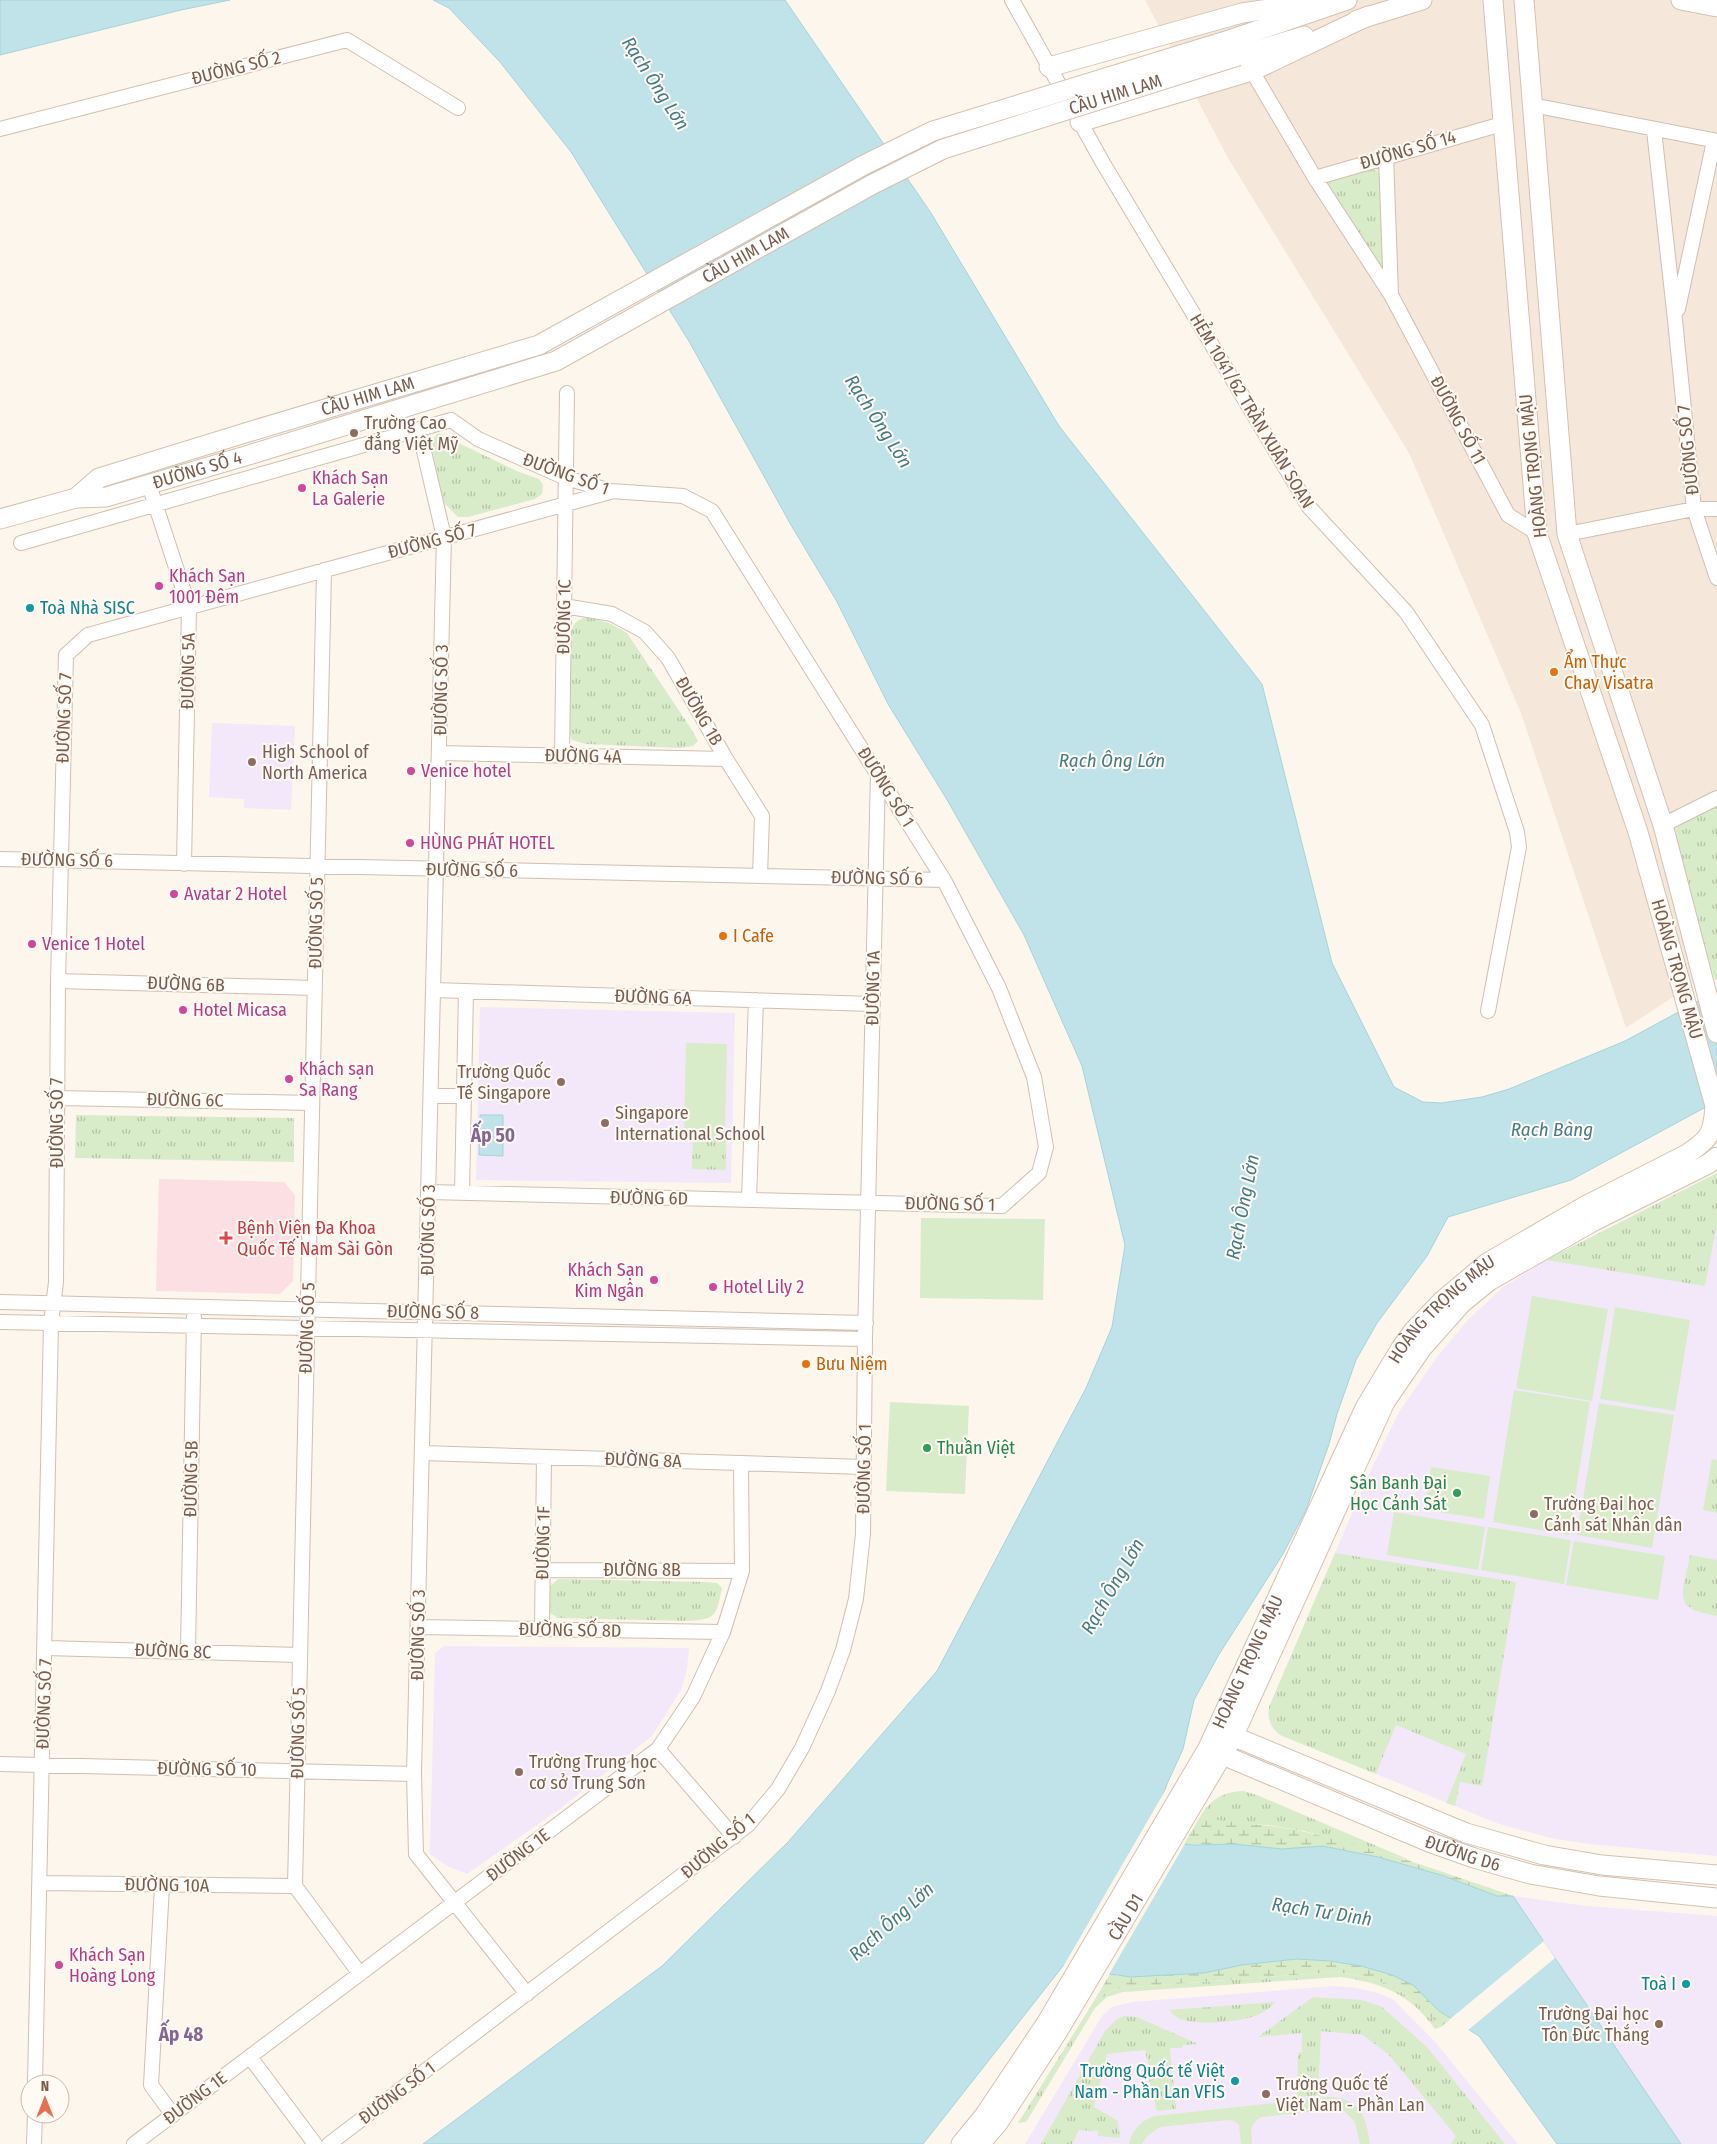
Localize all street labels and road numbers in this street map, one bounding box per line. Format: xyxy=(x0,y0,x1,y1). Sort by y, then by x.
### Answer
street label: ĐƯỜNG SỐ 2 xyxy=(188,43,283,90)
street label: CẦU HIM LAM xyxy=(1066,70,1165,120)
street label: ĐƯỜNG SỐ 14 xyxy=(1357,123,1459,174)
street label: CẦU HIM LAM xyxy=(698,222,793,288)
street label: HẺM 1041/62 TRẦN XUÂN SOẠN xyxy=(1185,309,1321,512)
street label: ĐƯỜNG SỐ 11 xyxy=(1425,371,1493,468)
street label: CẦU HIM LAM xyxy=(318,372,417,421)
street label: HOÀNG TRỌNG MẬU xyxy=(1514,393,1551,539)
street label: ĐƯỜNG SỐ 7 xyxy=(1669,404,1704,497)
street label: ĐƯỜNG SỐ 1 xyxy=(520,445,613,500)
street label: ĐƯỜNG SỐ 4 xyxy=(150,446,245,494)
street label: ĐƯỜNG SỐ 7 xyxy=(385,516,479,563)
street label: ĐƯỜNG 1C xyxy=(552,579,576,655)
street label: ĐƯỜNG 5A xyxy=(176,632,200,709)
street label: ĐƯỜNG SỐ 3 xyxy=(426,644,453,736)
street label: ĐƯỜNG SỐ 7 xyxy=(48,672,77,764)
street label: ĐƯỜNG 1B xyxy=(671,673,728,749)
street label: ĐƯỜNG SỐ 1 xyxy=(853,741,922,831)
street label: ĐƯỜNG 4A xyxy=(544,744,622,768)
street label: ĐƯỜNG SỐ 6 xyxy=(21,845,113,872)
street label: ĐƯỜNG SỐ 6 xyxy=(426,855,518,882)
street label: ĐƯỜNG SỐ 6 xyxy=(831,863,923,890)
street label: ĐƯỜNG SỐ 5 xyxy=(301,877,328,969)
street label: HOÀNG TRỌNG MẬU xyxy=(1647,896,1708,1041)
street label: ĐƯỜNG 1A xyxy=(861,950,885,1026)
street label: ĐƯỜNG 6B xyxy=(147,972,225,996)
street label: ĐƯỜNG 6A xyxy=(614,985,692,1009)
street label: ĐƯỜNG SỐ 7 xyxy=(43,1078,68,1168)
street label: ĐƯỜNG 6C xyxy=(146,1088,224,1112)
street label: ĐƯỜNG SỐ 3 xyxy=(413,1184,440,1276)
street label: ĐƯỜNG 6D xyxy=(610,1186,688,1210)
street label: ĐƯỜNG SỐ 1 xyxy=(905,1189,995,1216)
street label: HOÀNG TRỌNG MẬU xyxy=(1383,1250,1499,1367)
street label: ĐƯỜNG SỐ 5 xyxy=(291,1282,320,1374)
street label: ĐƯỜNG SỐ 8 xyxy=(387,1297,479,1324)
street label: ĐƯỜNG SỐ 1 xyxy=(849,1424,876,1514)
street label: ĐƯỜNG 5B xyxy=(179,1440,203,1518)
street label: ĐƯỜNG 8A xyxy=(604,1448,683,1472)
street label: ĐƯỜNG 1F xyxy=(531,1506,555,1580)
street label: ĐƯỜNG 8B xyxy=(603,1559,681,1581)
street label: ĐƯỜNG SỐ 3 xyxy=(403,1589,430,1681)
street label: HOÀNG TRỌNG MẬU xyxy=(1207,1592,1288,1732)
street label: ĐƯỜNG SỐ 8D xyxy=(518,1615,622,1642)
street label: ĐƯỜNG 8C xyxy=(134,1639,212,1663)
street label: ĐƯỜNG SỐ 7 xyxy=(28,1658,57,1750)
street label: ĐƯỜNG SỐ 5 xyxy=(283,1687,310,1779)
street label: ĐƯỜNG SỐ 10 xyxy=(157,1754,257,1781)
street label: ĐƯỜNG SỐ 1 xyxy=(674,1806,760,1883)
street label: ĐƯỜNG 1E xyxy=(482,1824,554,1886)
street label: ĐƯỜNG D6 xyxy=(1422,1830,1503,1876)
street label: ĐƯỜNG 10A xyxy=(124,1873,210,1897)
street label: CẦU D1 xyxy=(1103,1890,1148,1944)
street label: ĐƯỜNG SỐ 1 xyxy=(353,2055,440,2129)
street label: ĐƯỜNG 1E xyxy=(159,2067,231,2129)

